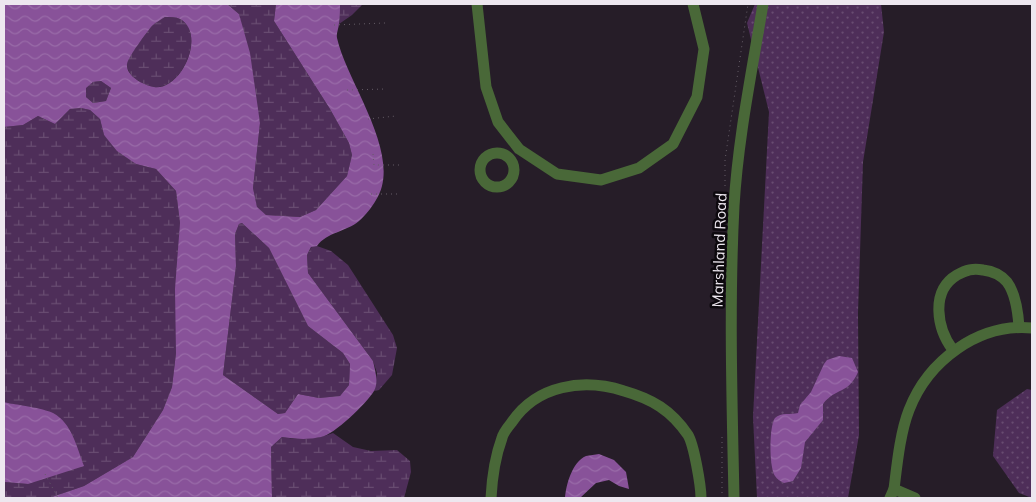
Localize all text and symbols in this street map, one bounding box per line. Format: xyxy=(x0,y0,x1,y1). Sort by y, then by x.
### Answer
street label: Marshland Road xyxy=(708,192,730,308)

